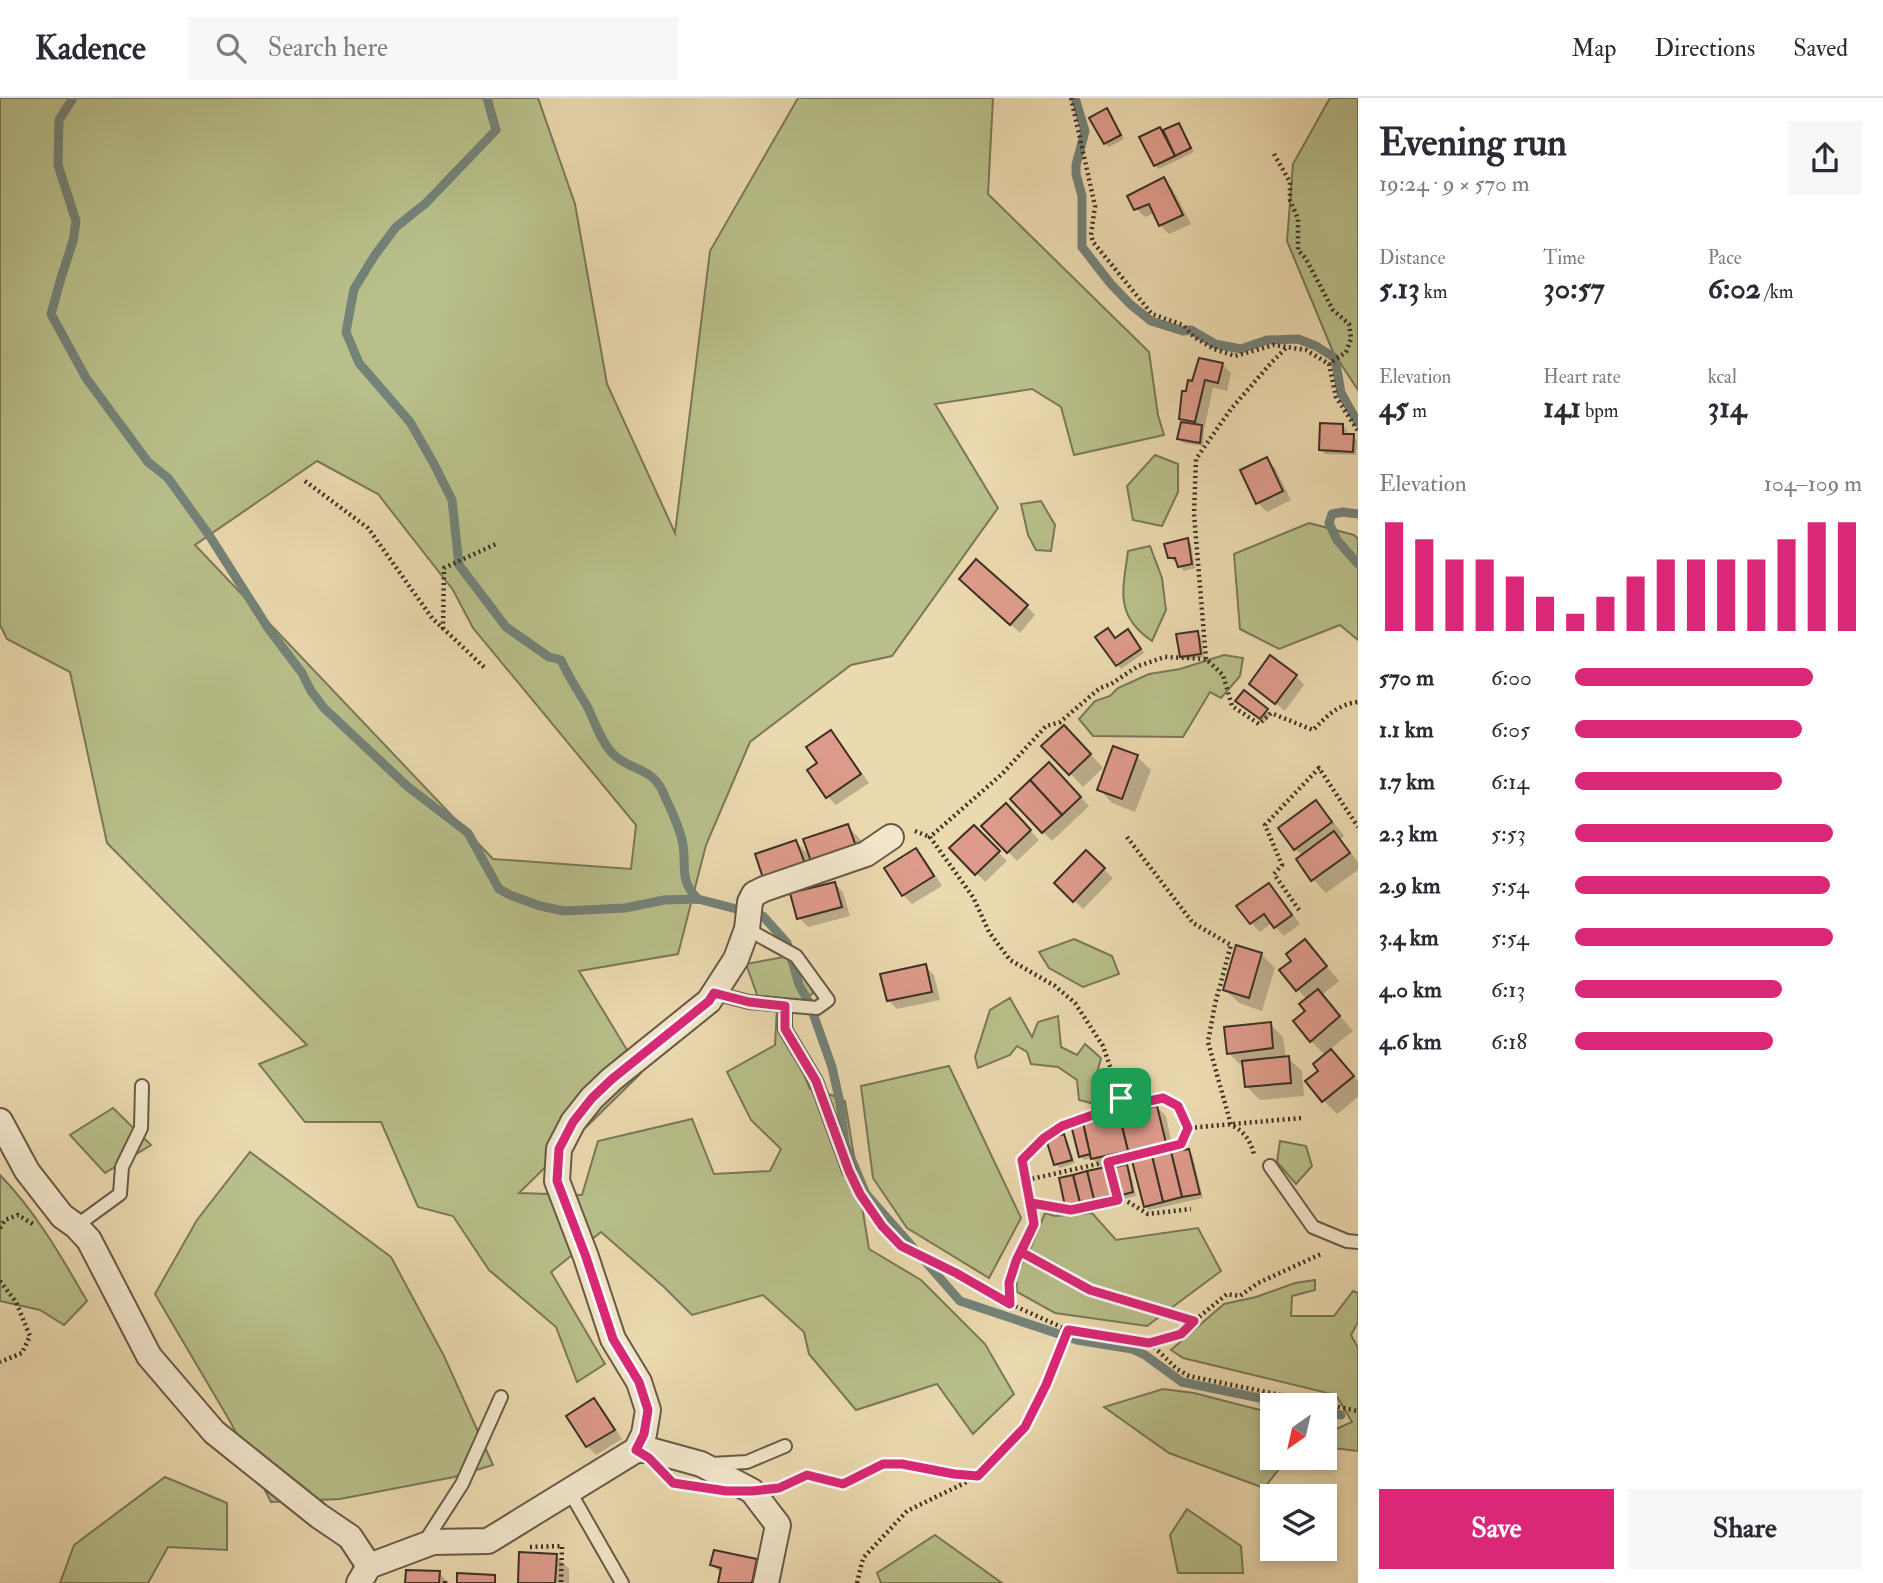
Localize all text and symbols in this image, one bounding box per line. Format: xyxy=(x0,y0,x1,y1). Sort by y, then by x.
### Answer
search box xyxy=(188,17,678,80)
text: Kadence xyxy=(35,28,146,69)
icon: search xyxy=(212,29,250,67)
text: Search here xyxy=(268,32,388,64)
text: Map xyxy=(1571,33,1616,64)
text: Directions xyxy=(1654,33,1755,64)
text: Saved xyxy=(1793,33,1848,64)
text: Evening run xyxy=(1379,119,1567,167)
button: share xyxy=(1788,121,1862,195)
text: 19:24 · 9 × 570 m xyxy=(1379,169,1530,198)
text: Distance xyxy=(1379,246,1445,270)
text: Time xyxy=(1543,246,1585,270)
text: Pace xyxy=(1708,246,1742,270)
text: 5.13 xyxy=(1379,270,1420,307)
text: 30:57 xyxy=(1543,270,1605,307)
text: 6:02 xyxy=(1708,270,1761,307)
text: km xyxy=(1420,280,1448,304)
text: /km xyxy=(1761,280,1794,304)
text: Elevation xyxy=(1379,365,1451,389)
text: Heart rate xyxy=(1543,365,1621,389)
text: kcal xyxy=(1708,365,1737,389)
text: 45 xyxy=(1379,389,1408,426)
text: 141 xyxy=(1543,389,1581,426)
text: 314 xyxy=(1708,389,1746,426)
text: m xyxy=(1408,399,1427,423)
text: bpm xyxy=(1581,399,1619,423)
text: Elevation xyxy=(1379,469,1467,498)
text: 104–109 m xyxy=(1764,469,1862,498)
text: 570 m xyxy=(1379,663,1434,692)
text: 6:00 xyxy=(1491,663,1532,692)
text: 1.1 km xyxy=(1379,715,1434,744)
text: 6:05 xyxy=(1491,715,1530,744)
text: 1.7 km xyxy=(1379,767,1435,796)
text: 6:14 xyxy=(1491,767,1529,796)
text: 2.3 km xyxy=(1379,819,1438,848)
text: 5:53 xyxy=(1491,819,1526,848)
text: 2.9 km xyxy=(1379,871,1441,900)
text: 5:54 xyxy=(1491,871,1529,900)
text: 3.4 km xyxy=(1379,923,1439,952)
text: 5:54 xyxy=(1491,923,1529,952)
text: 4.0 km xyxy=(1379,975,1442,1004)
text: 6:13 xyxy=(1491,975,1525,1004)
text: 4.6 km xyxy=(1379,1027,1442,1056)
text: 6:18 xyxy=(1491,1027,1527,1056)
pin xyxy=(1091,1068,1151,1128)
icon: arrive xyxy=(1102,1079,1140,1117)
north arrow xyxy=(1260,1393,1337,1470)
map controls xyxy=(1260,1393,1337,1561)
button: layers xyxy=(1260,1484,1337,1561)
button: Save xyxy=(1379,1489,1614,1569)
button: Share xyxy=(1628,1489,1862,1569)

